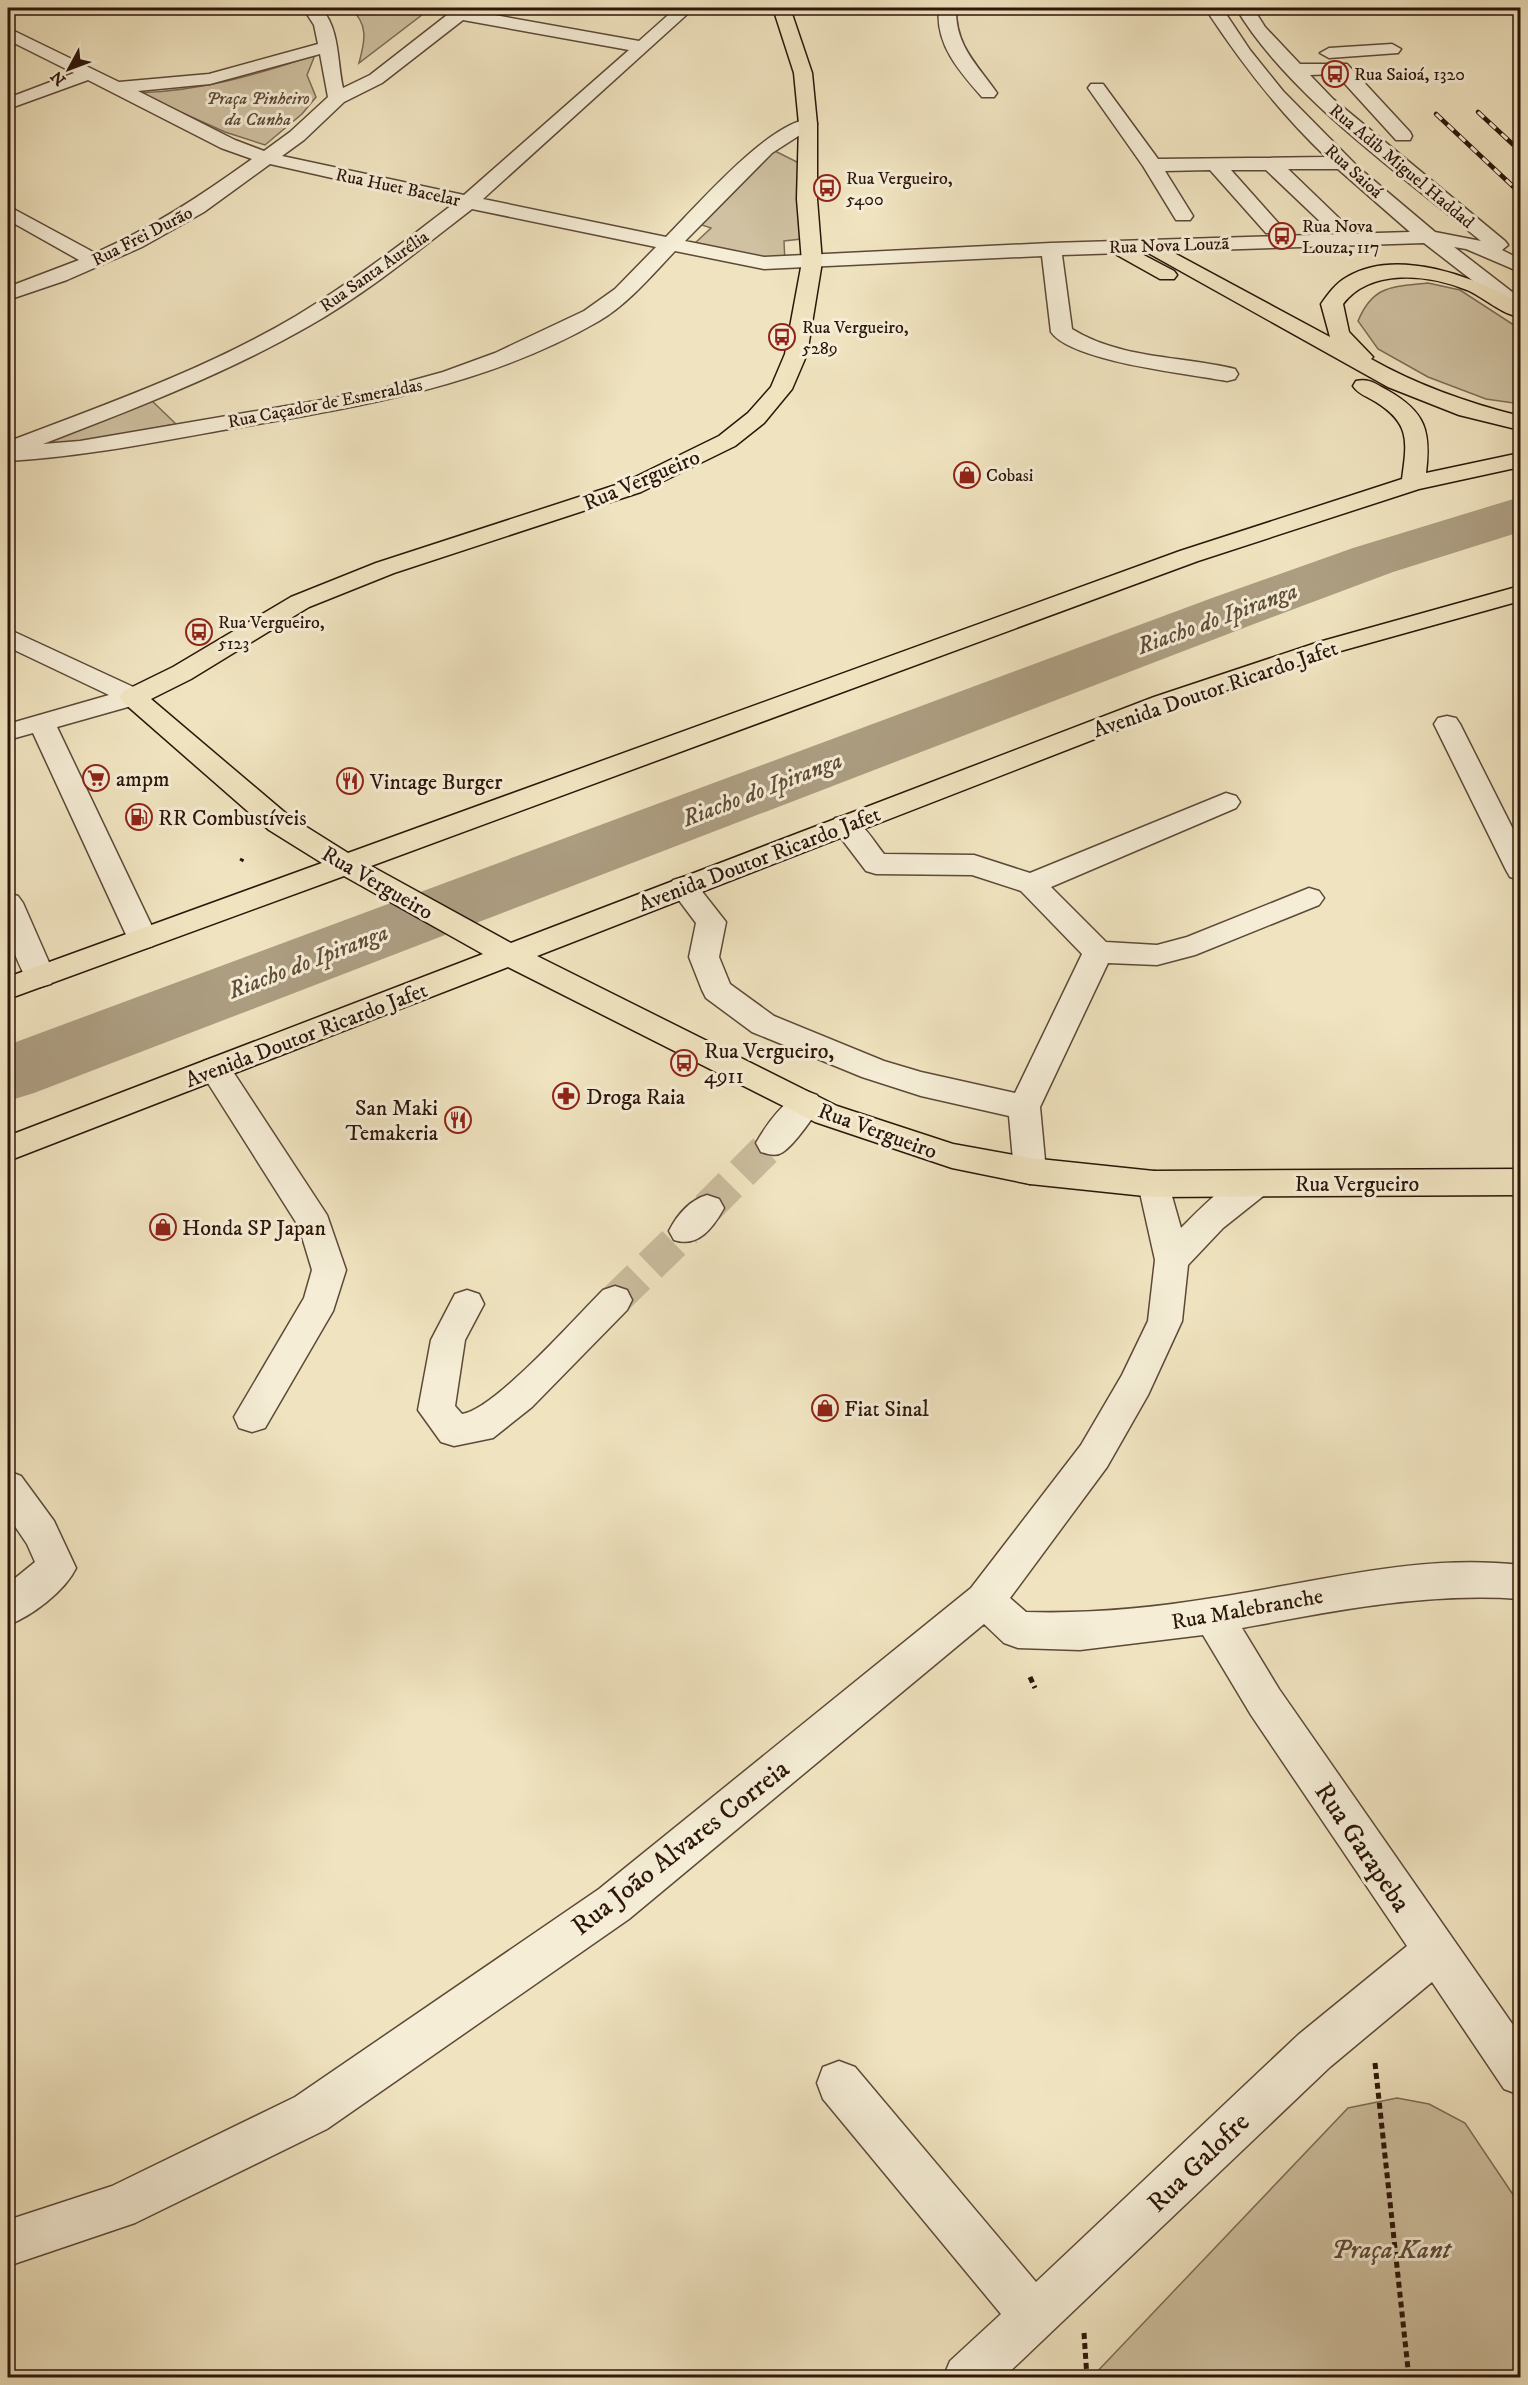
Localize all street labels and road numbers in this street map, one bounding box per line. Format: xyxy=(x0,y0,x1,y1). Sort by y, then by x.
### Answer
street label: Rua Adib Miguel Haddad xyxy=(1325,100,1478,234)
street label: Rua Saioá xyxy=(1320,140,1387,204)
street label: Rua Huet Bacelar xyxy=(334,164,462,212)
street label: Rua Frei Durão xyxy=(88,202,197,272)
street label: Rua Santa Aurélia xyxy=(316,226,434,317)
street label: Rua Nova Louzã xyxy=(1108,233,1230,259)
street label: Rua Caçador de Esmeraldas xyxy=(226,374,424,434)
street label: Rua Vergueiro xyxy=(579,444,704,517)
street label: Avenida Doutor Ricardo Jafet xyxy=(1089,635,1341,744)
street label: Avenida Doutor Ricardo Jafet xyxy=(635,801,884,918)
street label: Rua Vergueiro xyxy=(317,841,438,926)
street label: Avenida Doutor Ricardo Jafet xyxy=(182,977,431,1094)
street label: Rua Vergueiro xyxy=(814,1097,941,1165)
street label: Rua Vergueiro xyxy=(1295,1171,1419,1198)
street label: Rua Malebranche xyxy=(1169,1583,1325,1636)
street label: Rua João Alvares Correia xyxy=(565,1752,797,1943)
street label: Rua Garapeba xyxy=(1306,1776,1418,1919)
street label: Rua Galofre xyxy=(1140,2106,1257,2220)

